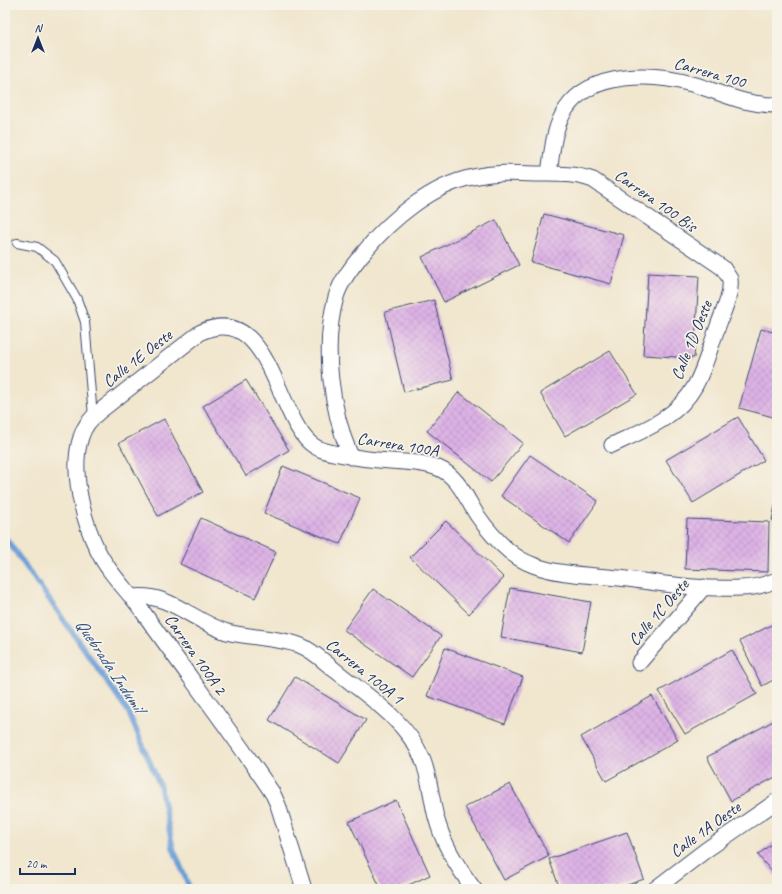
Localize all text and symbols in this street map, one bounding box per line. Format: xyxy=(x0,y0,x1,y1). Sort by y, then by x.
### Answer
north arrow xyxy=(18,18,58,58)
text: N xyxy=(35,21,44,35)
street label: Carrera 100 xyxy=(672,52,749,93)
street label: Carrera 100 Bis xyxy=(611,164,703,238)
street label: Calle 1D Oeste xyxy=(666,296,717,383)
street label: Calle 1E Oeste xyxy=(98,324,177,392)
street label: Carrera 100A xyxy=(356,428,441,462)
street label: Calle 1C Oeste xyxy=(624,574,694,650)
street label: Carrera 100A 2 xyxy=(160,610,232,700)
water label: Quebrada Indumil xyxy=(71,614,153,721)
street label: Carrera 100A 1 xyxy=(322,634,409,710)
street label: Calle 1A Oeste xyxy=(666,796,746,862)
scale bar xyxy=(20,850,75,876)
text: 20 m xyxy=(26,856,48,872)

